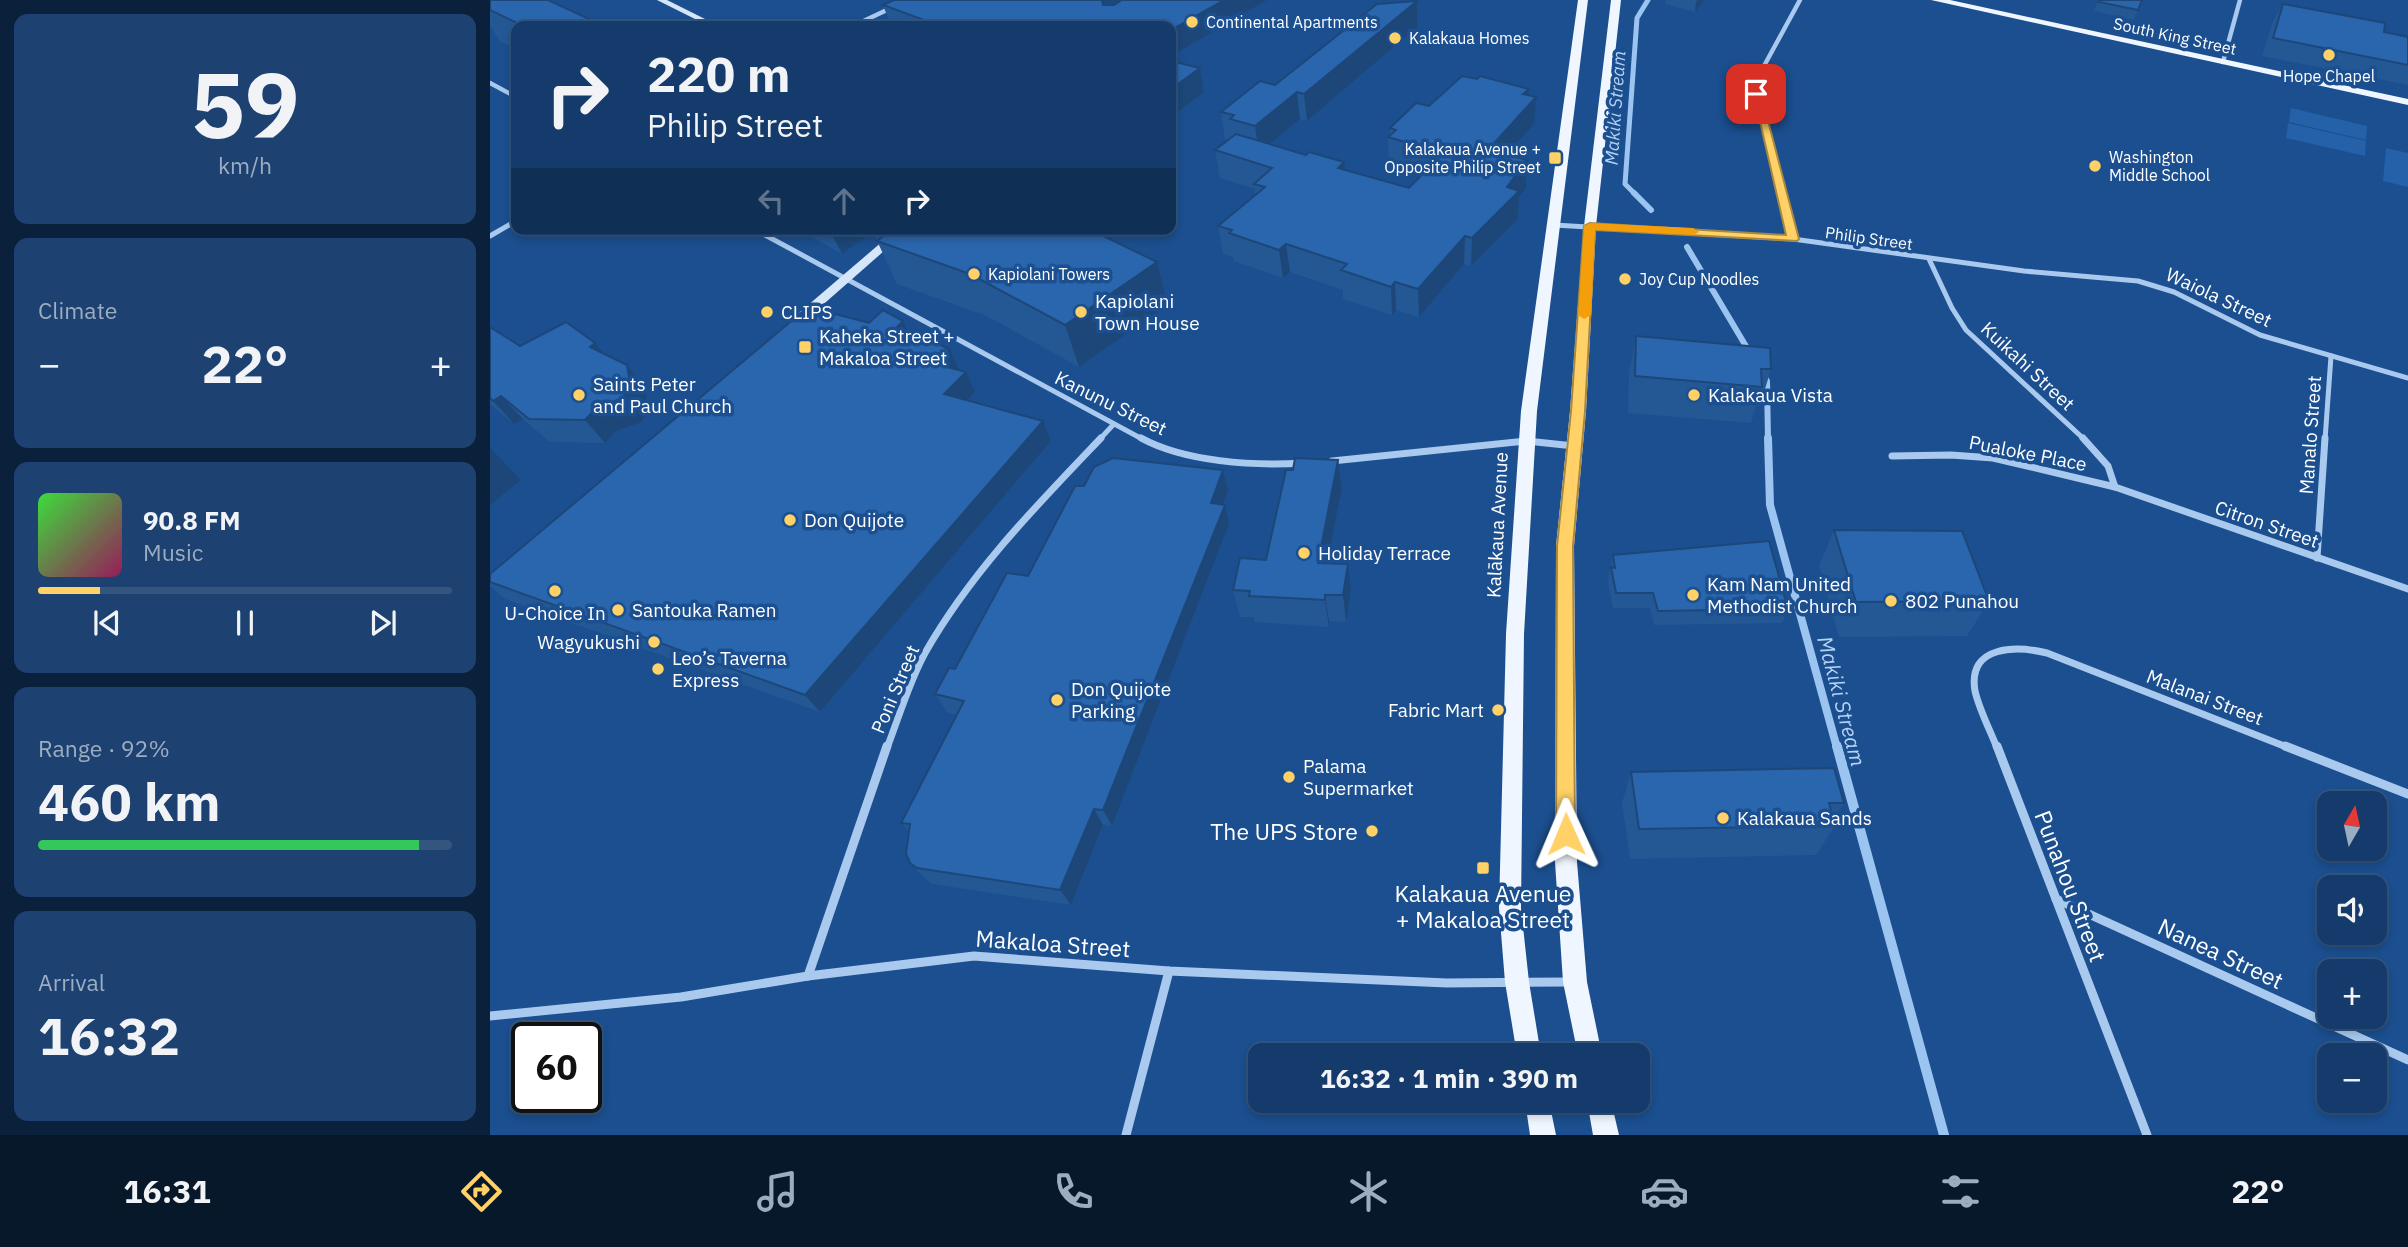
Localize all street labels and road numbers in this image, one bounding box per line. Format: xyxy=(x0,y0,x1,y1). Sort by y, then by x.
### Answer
street label: South King Street xyxy=(2112,13,2238,59)
street label: Philip Street xyxy=(1824,222,1914,254)
street label: Waiola Street xyxy=(2162,262,2276,332)
street label: Kuikahi Street xyxy=(1976,316,2080,416)
street label: Kanunu Street xyxy=(1051,366,1171,440)
street label: Manalo Street xyxy=(2294,375,2326,495)
street label: Pualoke Place xyxy=(1967,430,2089,476)
street label: Kalākaua Avenue xyxy=(1481,451,1513,599)
street label: Citron Street xyxy=(2212,495,2322,553)
street label: Poni Street xyxy=(866,641,924,737)
street label: Malanai Street xyxy=(2143,664,2267,730)
street label: Punahou Street xyxy=(2028,806,2114,966)
street label: Nanea Street xyxy=(2153,911,2289,995)
street label: Makaloa Street xyxy=(975,923,1131,963)

